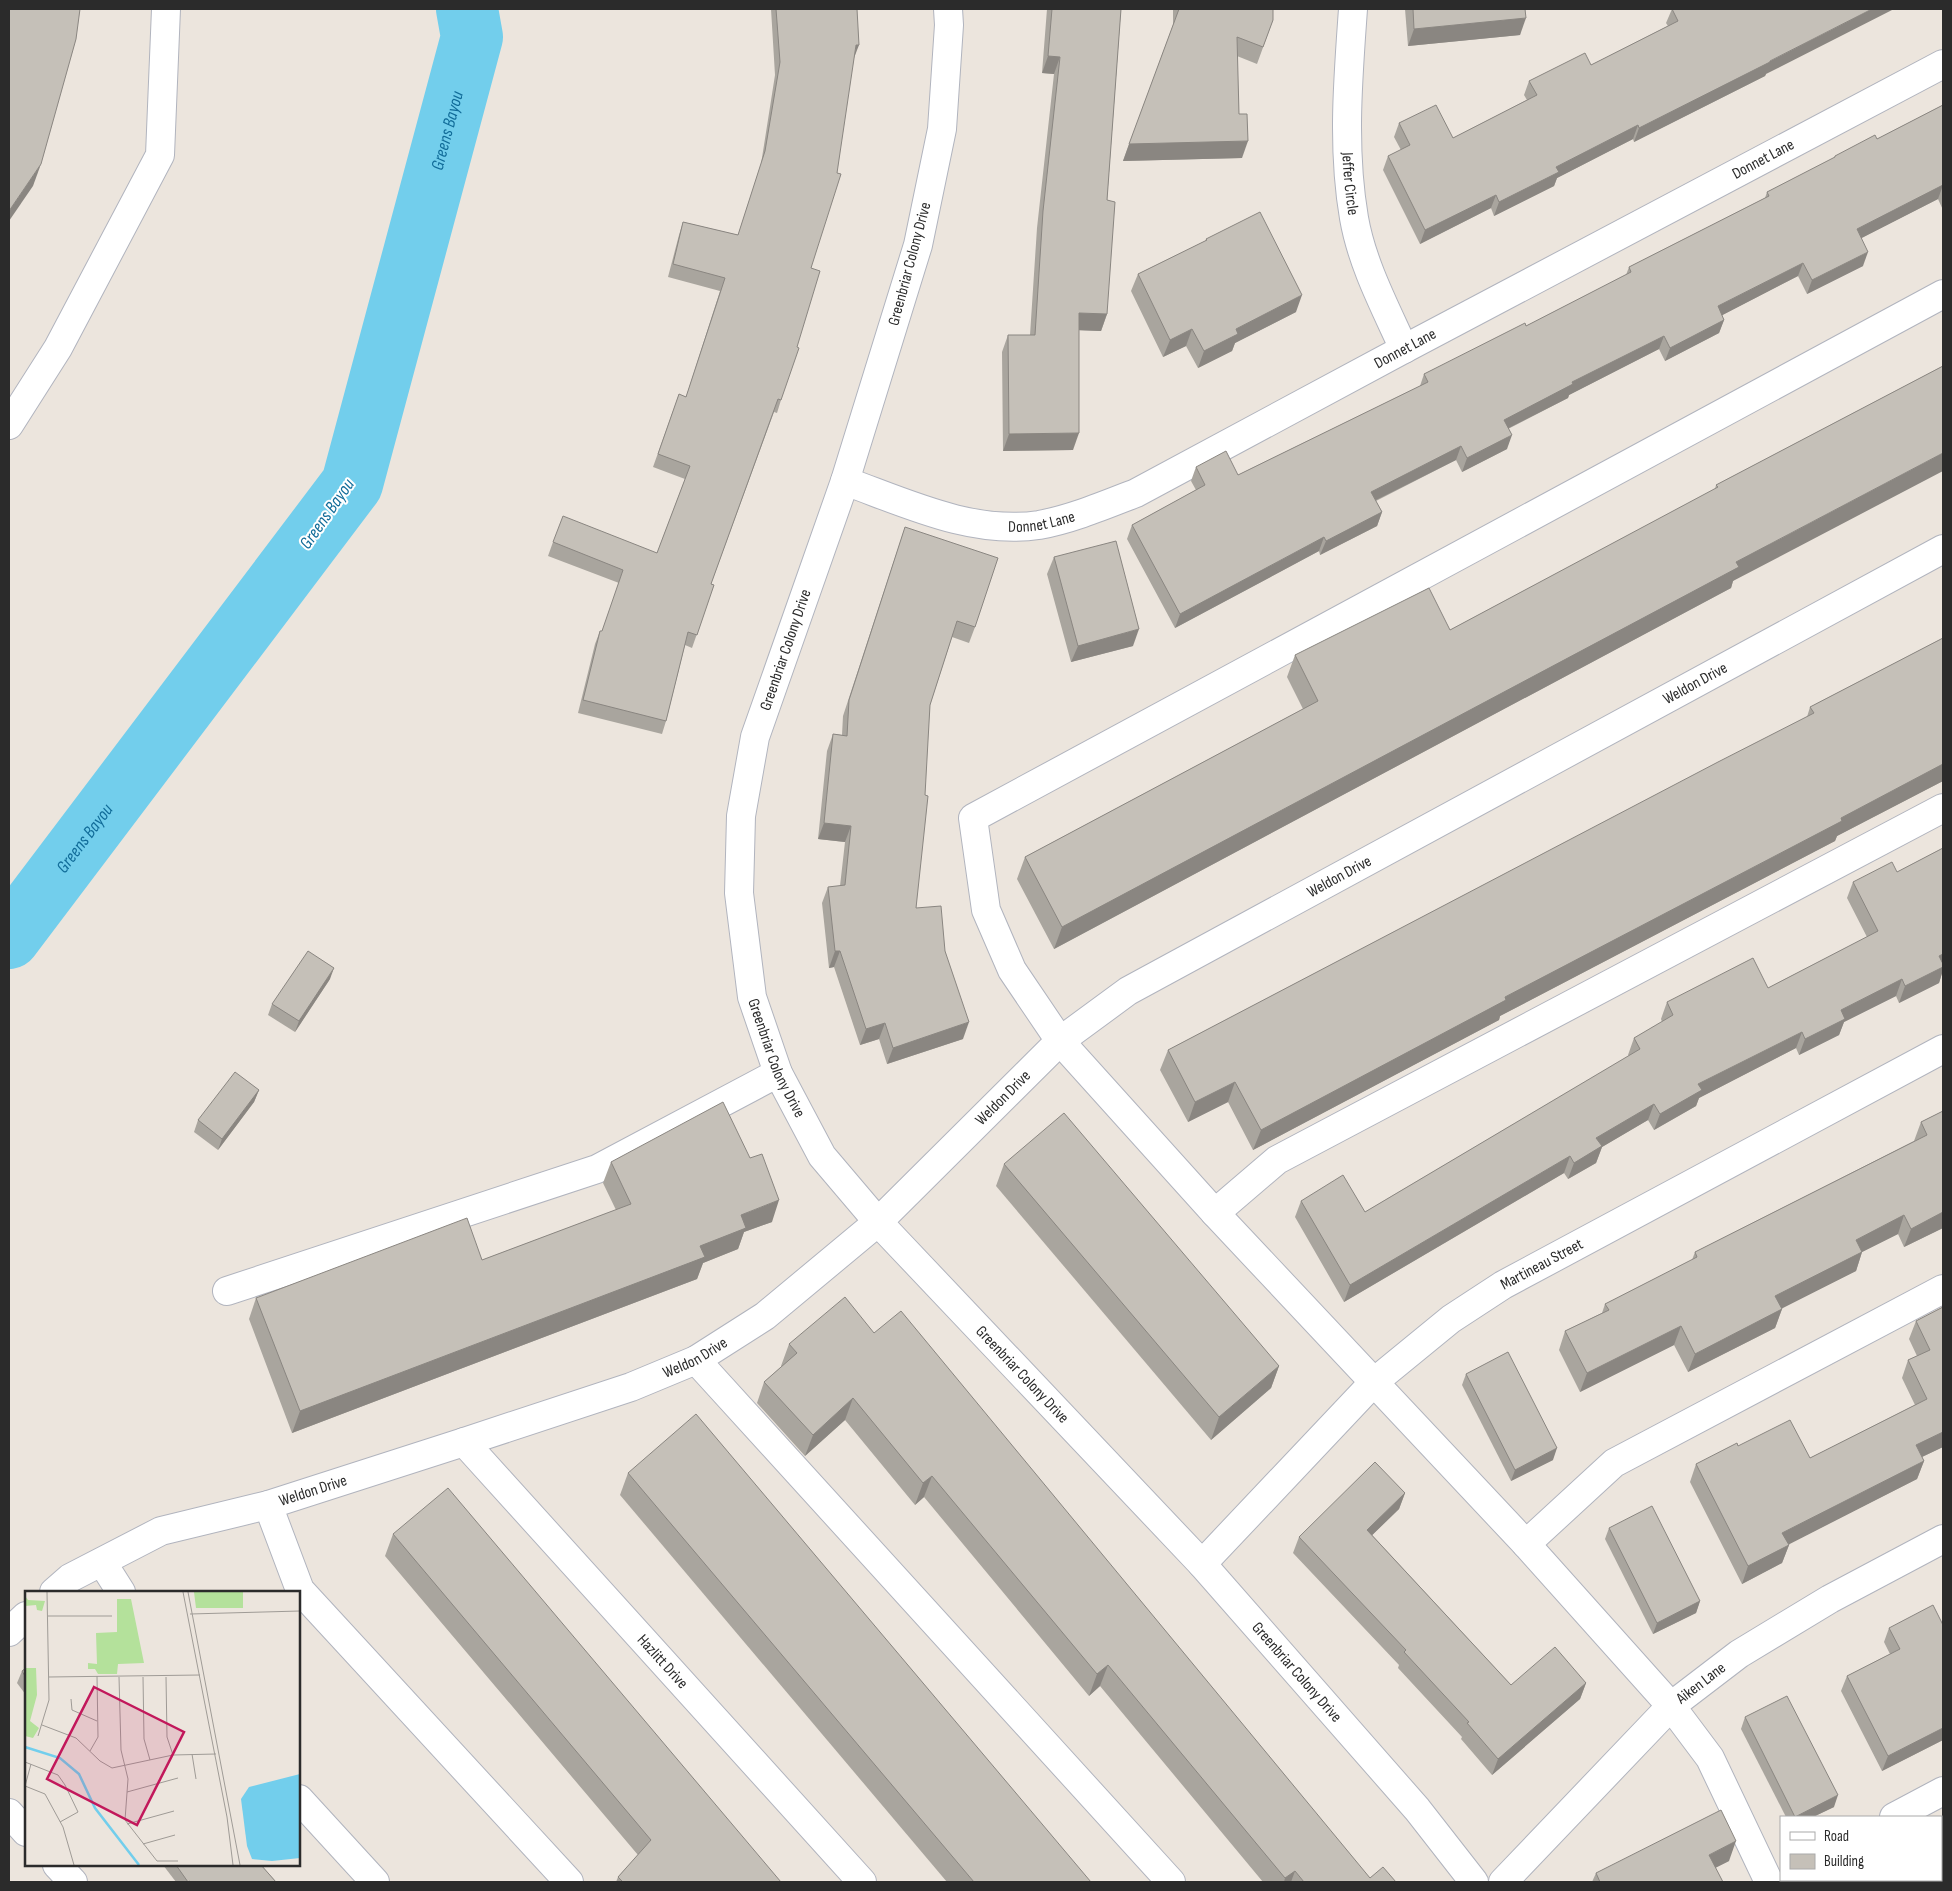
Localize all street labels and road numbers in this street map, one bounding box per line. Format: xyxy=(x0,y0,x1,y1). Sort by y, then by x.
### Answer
street label: Donnet Lane xyxy=(1729,135,1797,183)
street label: Jeffer Circle xyxy=(1338,151,1363,216)
street label: Greenbriar Colony Drive xyxy=(884,200,936,328)
street label: Donnet Lane xyxy=(1371,324,1439,373)
street label: Donnet Lane xyxy=(1008,507,1077,536)
street label: Greenbriar Colony Drive xyxy=(756,587,816,713)
street label: Weldon Drive xyxy=(1660,658,1731,709)
street label: Weldon Drive xyxy=(1304,851,1375,902)
street label: Greenbriar Colony Drive xyxy=(744,996,809,1121)
street label: Weldon Drive xyxy=(971,1066,1035,1129)
street label: Martineau Street xyxy=(1497,1234,1586,1294)
street label: Greenbriar Colony Drive xyxy=(972,1322,1073,1427)
street label: Weldon Drive xyxy=(660,1333,731,1382)
street label: Weldon Drive xyxy=(277,1471,349,1510)
street label: Greenbriar Colony Drive xyxy=(1248,1618,1346,1726)
street label: Hazlitt Drive xyxy=(633,1630,692,1693)
street label: Aiken Lane xyxy=(1672,1658,1729,1709)

